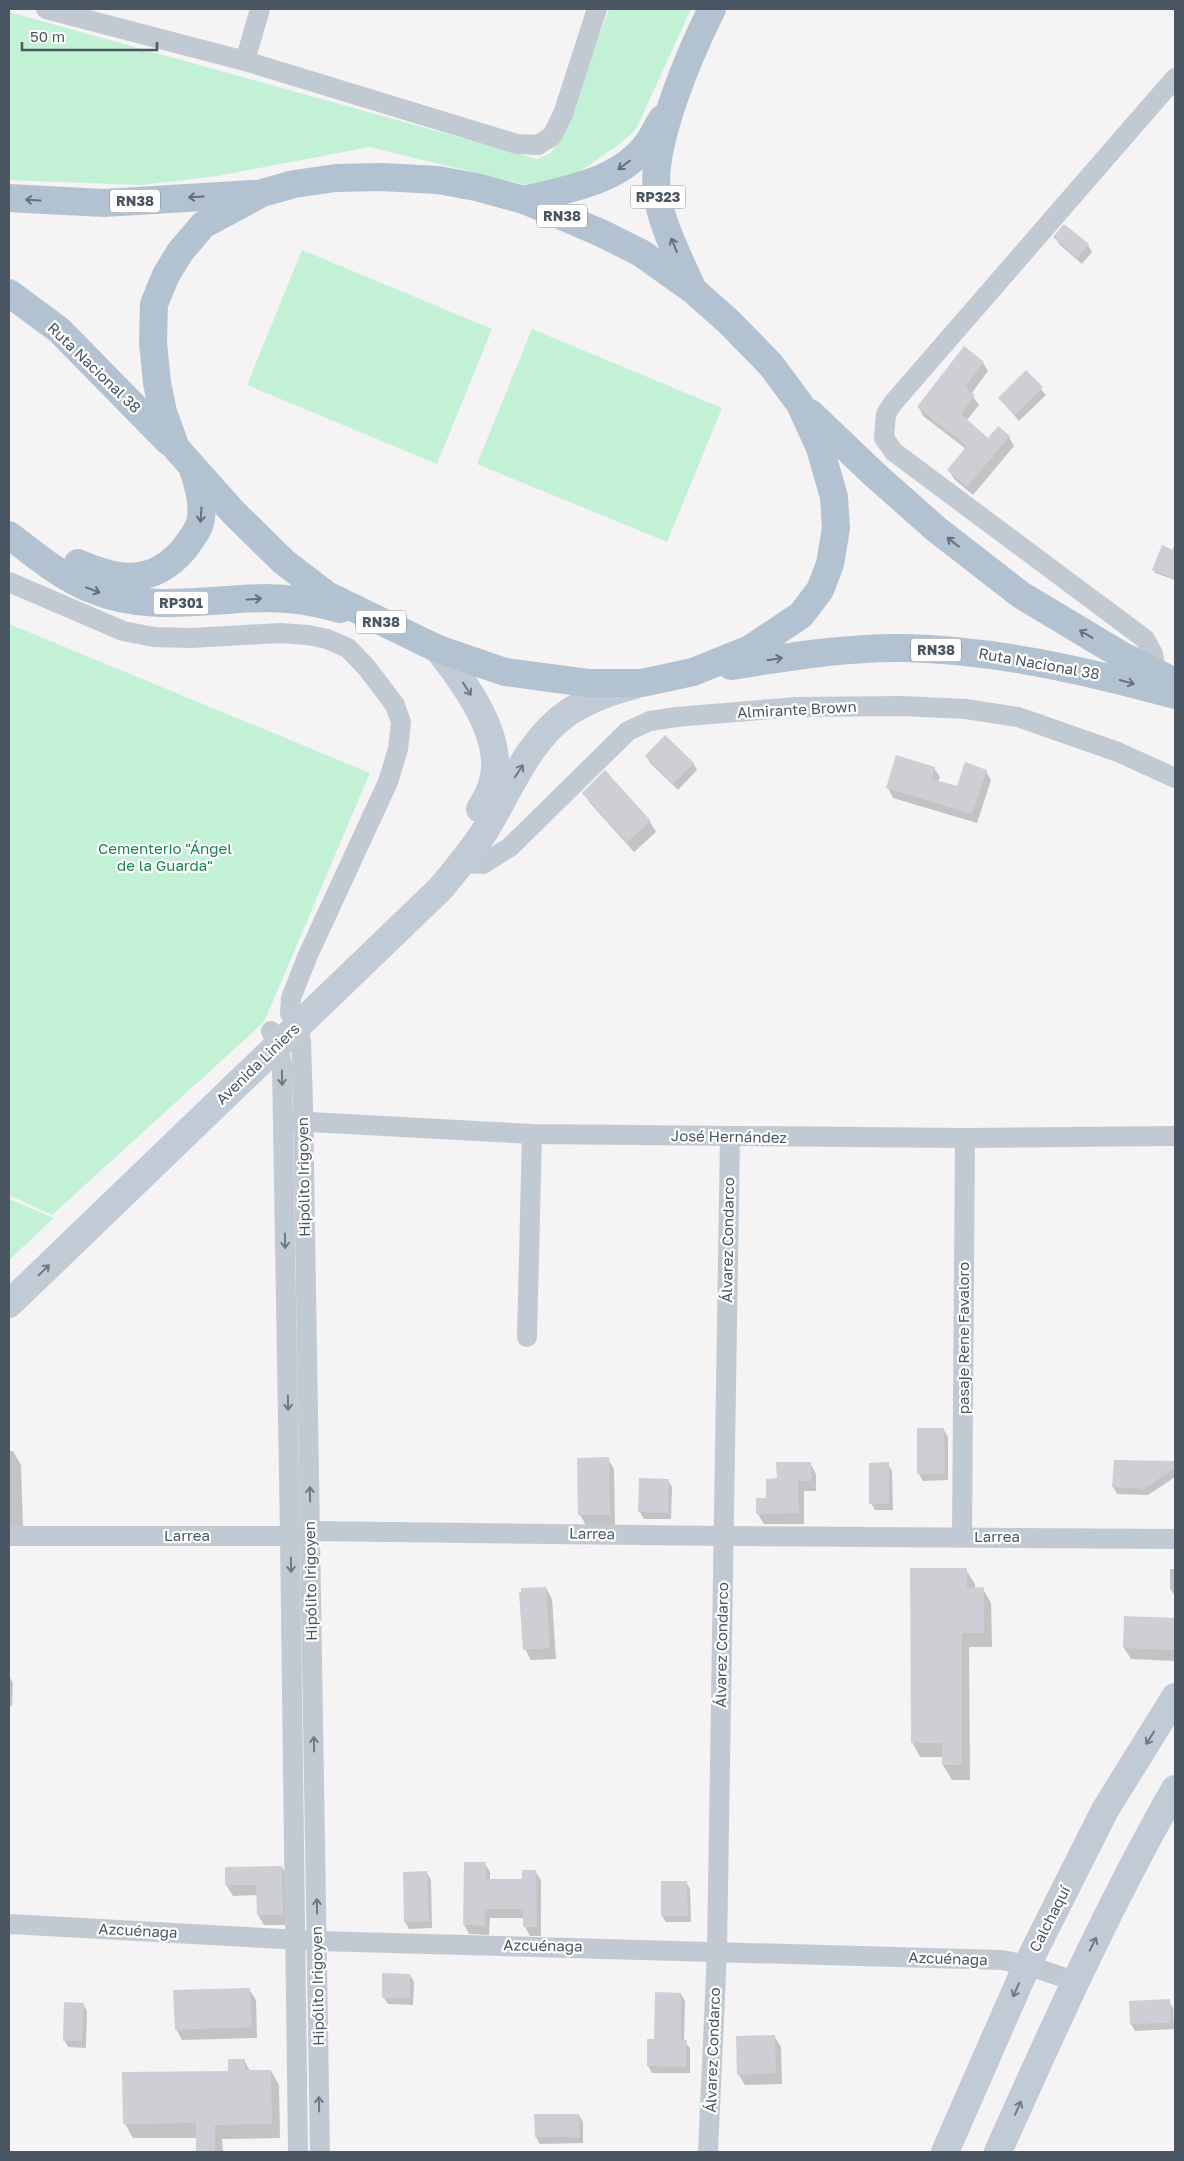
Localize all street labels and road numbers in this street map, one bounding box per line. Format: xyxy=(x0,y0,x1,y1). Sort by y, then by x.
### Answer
road number: RP323 xyxy=(630,186,686,208)
road number: RN38 xyxy=(110,190,160,212)
road number: RN38 xyxy=(537,205,587,228)
street label: Ruta Nacional 38 xyxy=(44,318,145,416)
road number: RP301 xyxy=(154,592,208,614)
road number: RN38 xyxy=(356,610,406,634)
road number: RN38 xyxy=(911,638,961,662)
street label: Ruta Nacional 38 xyxy=(977,644,1101,683)
street label: Almirante Brown xyxy=(737,697,857,721)
street label: Avenida Liniers xyxy=(212,1019,303,1108)
street label: Hipólito Irigoyen xyxy=(293,1117,313,1237)
street label: José Hernández xyxy=(671,1126,788,1146)
street label: Álvarez Condarco xyxy=(717,1177,737,1303)
street label: pasaje Rene Favaloro xyxy=(954,1262,972,1414)
street label: Hipólito Irigoyen xyxy=(300,1521,320,1641)
street label: Larrea xyxy=(569,1524,615,1542)
street label: Larrea xyxy=(164,1526,210,1544)
street label: Larrea xyxy=(974,1527,1020,1545)
street label: Álvarez Condarco xyxy=(711,1582,731,1708)
street label: Calchaquí xyxy=(1025,1882,1074,1954)
street label: Azcuénaga xyxy=(98,1919,178,1941)
street label: Hipólito Irigoyen xyxy=(307,1926,327,2046)
street label: Azcuénaga xyxy=(503,1935,583,1955)
street label: Azcuénaga xyxy=(908,1948,988,1968)
street label: Álvarez Condarco xyxy=(701,1987,723,2113)

